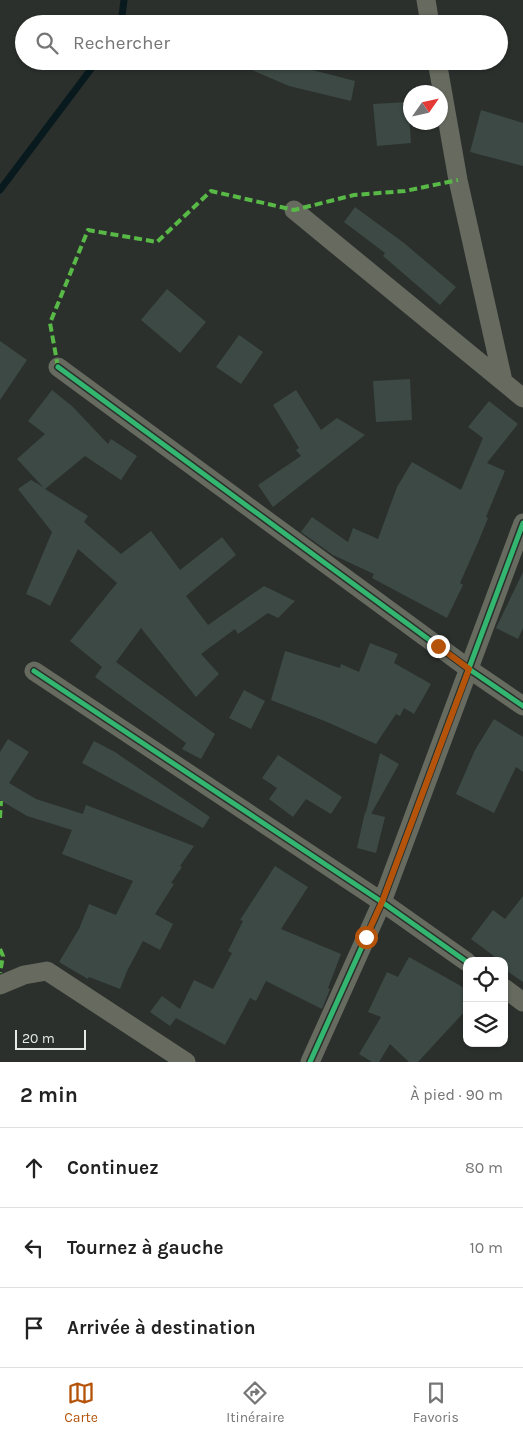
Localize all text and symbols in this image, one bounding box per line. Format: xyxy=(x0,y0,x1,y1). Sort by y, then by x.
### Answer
search box xyxy=(15,15,508,70)
icon: search xyxy=(33,29,61,57)
text: Rechercher xyxy=(73,32,170,54)
north arrow xyxy=(403,85,448,130)
route end xyxy=(427,635,450,658)
route start xyxy=(355,926,378,949)
map controls xyxy=(463,957,508,1047)
button: locate xyxy=(463,957,508,1002)
button: layers xyxy=(463,1002,508,1047)
scale bar xyxy=(15,1027,86,1050)
text: 20 m xyxy=(22,1030,55,1047)
text: 2 min xyxy=(20,1083,78,1107)
text: À pied · 90 m xyxy=(410,1085,503,1104)
icon: ahead xyxy=(20,1154,48,1182)
text: Continuez xyxy=(67,1157,159,1179)
text: 80 m xyxy=(465,1158,503,1177)
icon: left xyxy=(20,1234,48,1262)
text: Tournez à gauche xyxy=(67,1237,224,1259)
text: 10 m xyxy=(469,1238,503,1257)
icon: arrive xyxy=(20,1314,48,1342)
text: Arrivée à destination xyxy=(67,1317,256,1339)
tab: Carte xyxy=(64,1379,98,1426)
tab: Itinéraire xyxy=(226,1379,284,1426)
tab: Favoris xyxy=(413,1379,459,1426)

